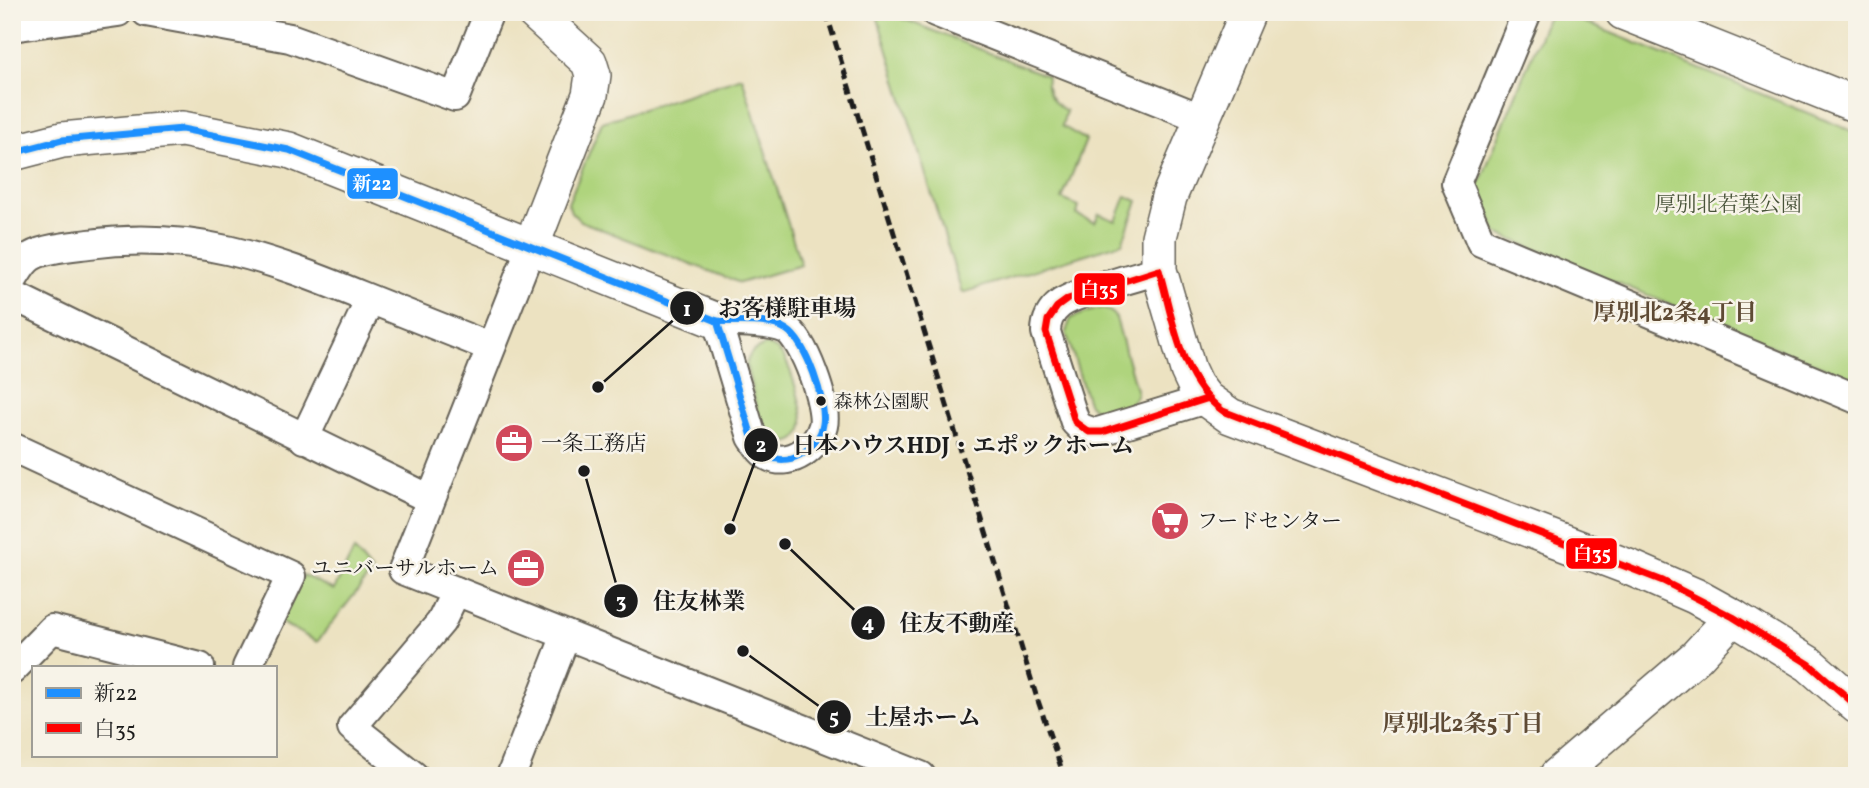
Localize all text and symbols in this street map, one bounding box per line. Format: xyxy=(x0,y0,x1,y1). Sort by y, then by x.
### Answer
line badge: 新22 xyxy=(346,167,399,200)
text: 新22 xyxy=(353,172,391,198)
park label: 厚別北若葉公園 xyxy=(1655,191,1802,220)
line badge: 白35 xyxy=(1073,272,1126,306)
text: 白35 xyxy=(1080,278,1118,304)
callout: お客様駐車場 xyxy=(669,286,870,330)
text: お客様駐車場 xyxy=(718,294,856,326)
text: 1 xyxy=(683,296,691,325)
district label: 厚別北2条4丁目 xyxy=(1593,298,1757,330)
place label: 森林公園駅 xyxy=(834,390,929,416)
marker: 森林公園駅 xyxy=(814,394,828,408)
office icon: 一条工務店 xyxy=(493,422,535,464)
callout: 日本ハウスHDJ・エポックホーム xyxy=(743,423,1148,467)
place label: 一条工務店 xyxy=(541,430,646,459)
text: 日本ハウスHDJ・エポックホーム xyxy=(792,431,1134,463)
text: 2 xyxy=(756,432,766,461)
supermarket icon: フードセンター xyxy=(1149,500,1191,542)
place label: フードセンター xyxy=(1197,508,1342,537)
line badge: 白35 xyxy=(1565,537,1618,570)
text: 白35 xyxy=(1573,542,1611,568)
office icon: ユニバーサルホーム xyxy=(505,547,547,589)
place label: ユニバーサルホーム xyxy=(311,555,499,584)
callout: 住友林業 xyxy=(604,579,759,623)
text: 住友林業 xyxy=(653,587,745,619)
text: 3 xyxy=(616,588,626,617)
callout: 住友不動産 xyxy=(850,601,1028,645)
text: 住友不動産 xyxy=(900,609,1015,641)
text: 4 xyxy=(862,610,875,639)
legend xyxy=(32,666,276,756)
text: 新22 xyxy=(94,680,138,709)
callout: 土屋ホーム xyxy=(816,695,994,739)
text: 土屋ホーム xyxy=(866,703,981,735)
text: 5 xyxy=(829,704,839,733)
district label: 厚別北2条5丁目 xyxy=(1382,709,1544,741)
text: 白35 xyxy=(94,716,136,745)

